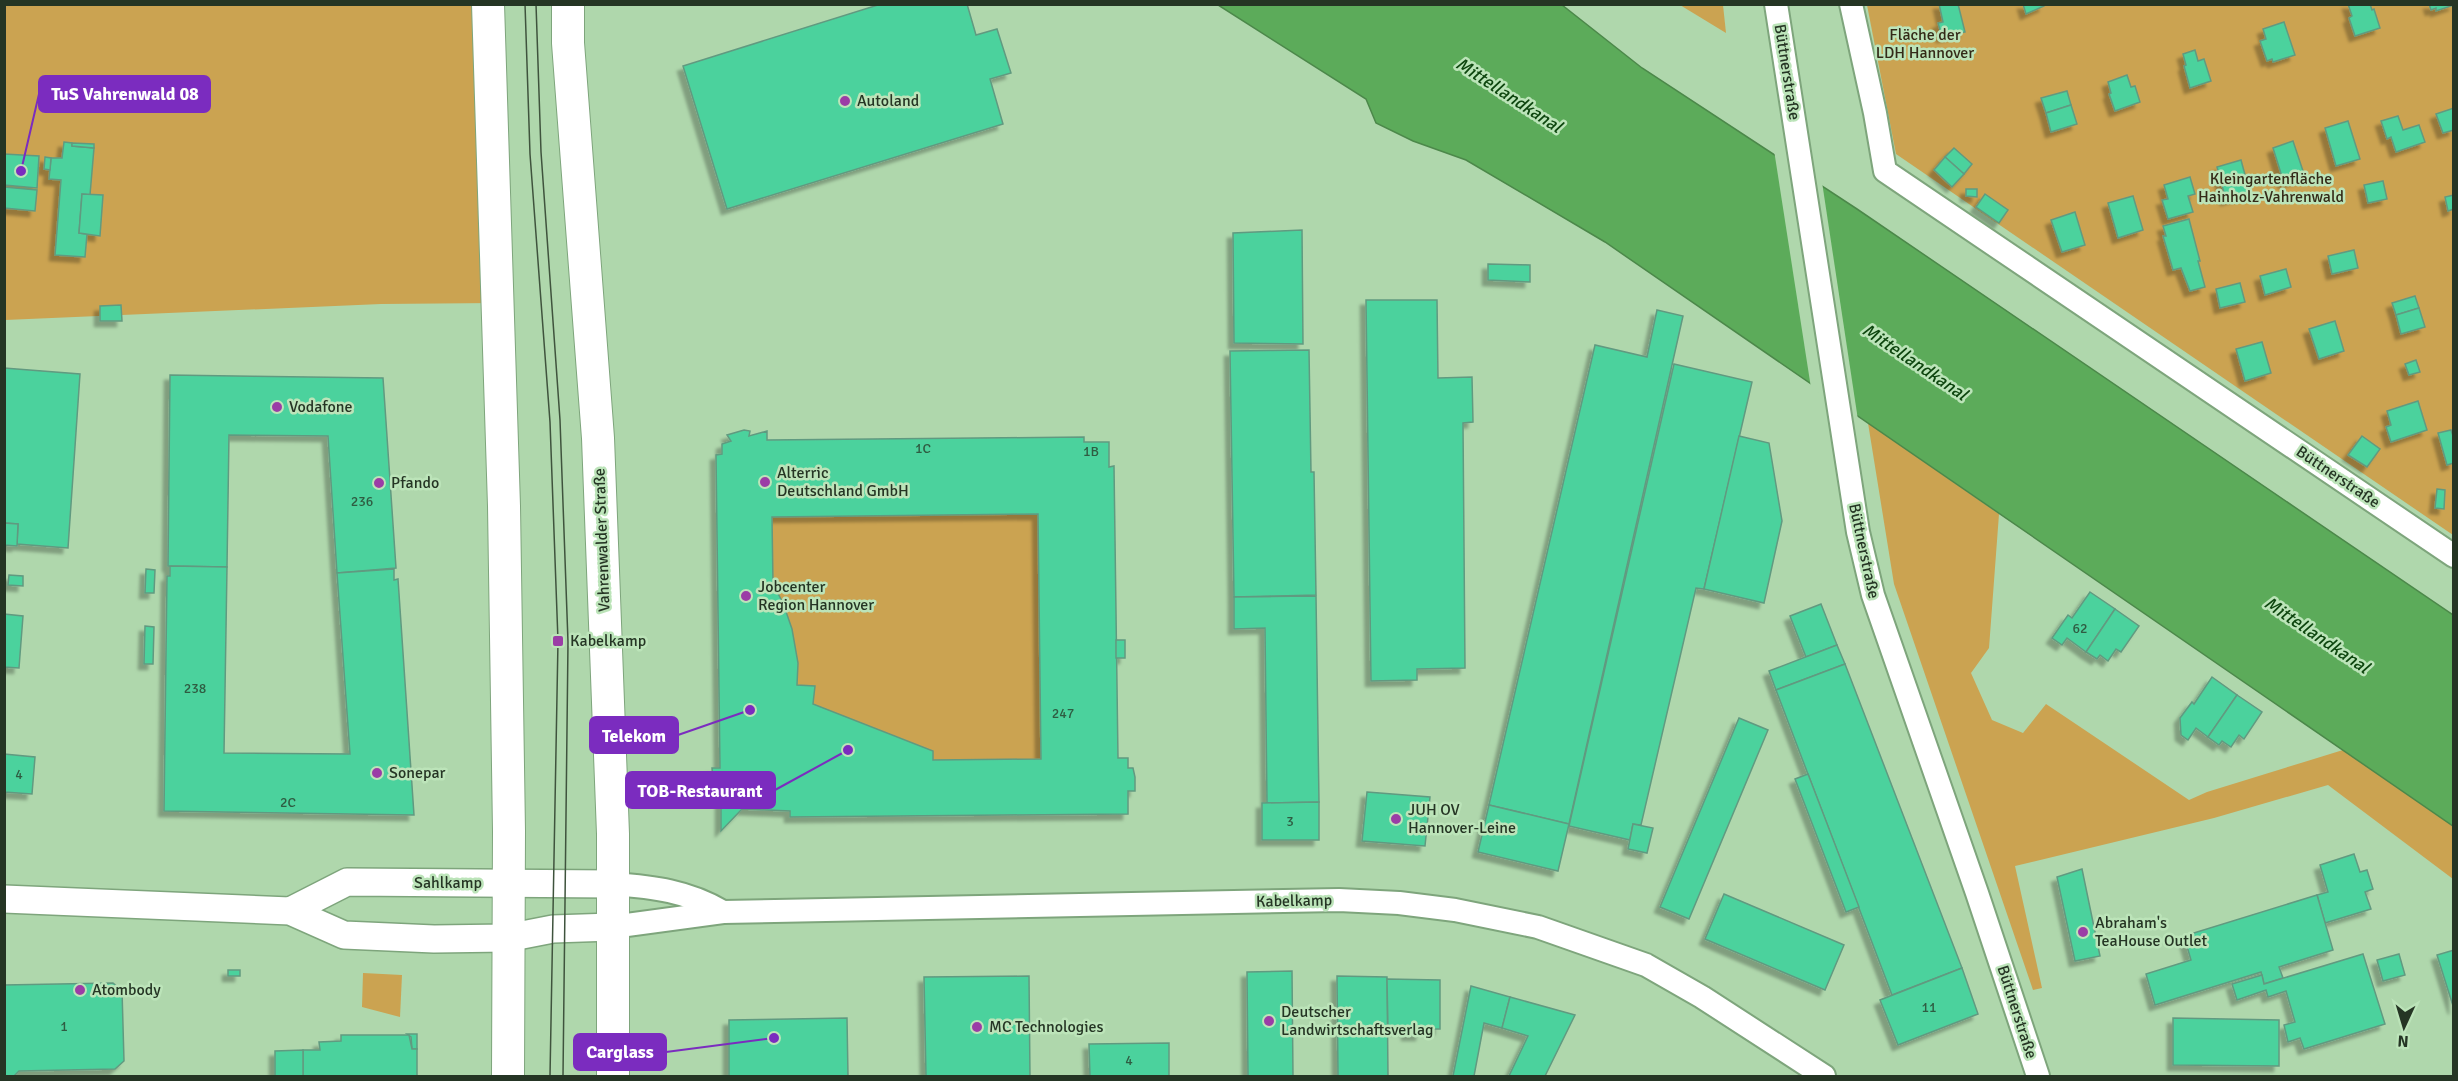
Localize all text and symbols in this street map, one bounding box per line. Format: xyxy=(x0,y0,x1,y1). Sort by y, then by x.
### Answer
street label: Büttnerstraße xyxy=(1770,23,1804,121)
park label: Fläche der LDH Hannover xyxy=(1876,25,1974,63)
water label: Mittellandkanal xyxy=(1452,53,1568,138)
callout: TuS Vahrenwald 08 xyxy=(39,76,210,112)
text: TuS Vahrenwald 08 xyxy=(51,83,199,105)
place label: Autoland xyxy=(857,91,919,111)
marker: Autoland xyxy=(838,94,852,108)
park label: Kleingartenfläche Hainholz-Vahrenwald xyxy=(2198,169,2344,207)
water label: Mittellandkanal xyxy=(1858,319,1973,406)
place label: Vodafone xyxy=(289,397,353,417)
marker: Vodafone xyxy=(270,400,284,414)
house number: 1C xyxy=(915,440,931,457)
street label: Büttnerstraße xyxy=(2292,442,2384,512)
house number: 1B xyxy=(1083,443,1099,460)
place label: Alterric Deutschland GmbH xyxy=(777,463,909,501)
street label: Vahrenwalder Straße xyxy=(589,468,615,612)
place label: Pfando xyxy=(391,473,439,493)
marker: Alterric Deutschland GmbH xyxy=(758,475,772,489)
marker: Pfando xyxy=(372,476,386,490)
house number: 236 xyxy=(351,493,373,510)
street label: Büttnerstraße xyxy=(1844,502,1884,600)
place label: Jobcenter Region Hannover xyxy=(758,577,874,615)
marker: Jobcenter Region Hannover xyxy=(739,589,753,603)
water label: Mittellandkanal xyxy=(2260,592,2375,679)
house number: 62 xyxy=(2072,620,2088,637)
place label: Kabelkamp xyxy=(570,631,646,651)
marker: Kabelkamp xyxy=(551,634,565,648)
house number: 238 xyxy=(184,680,206,697)
house number: 247 xyxy=(1052,705,1074,722)
callout: Telekom xyxy=(590,717,678,753)
text: Telekom xyxy=(602,725,666,747)
place label: Sonepar xyxy=(389,763,446,783)
house number: 4 xyxy=(15,766,23,783)
marker: Sonepar xyxy=(370,766,384,780)
callout: TOB-Restaurant xyxy=(626,772,775,808)
text: TOB-Restaurant xyxy=(637,780,763,802)
house number: 2C xyxy=(280,794,296,811)
place label: JUH OV Hannover-Leine xyxy=(1408,800,1516,838)
marker: JUH OV Hannover-Leine xyxy=(1389,812,1403,826)
house number: 3 xyxy=(1286,813,1294,830)
street label: Sahlkamp xyxy=(414,873,482,893)
street label: Kabelkamp xyxy=(1256,890,1332,912)
place label: Abraham's TeaHouse Outlet xyxy=(2095,913,2207,951)
marker: Abraham's TeaHouse Outlet xyxy=(2076,925,2090,939)
street label: Büttnerstraße xyxy=(1993,963,2041,1061)
place label: Atombody xyxy=(92,980,161,1000)
marker: Atombody xyxy=(73,983,87,997)
north arrow xyxy=(2374,997,2434,1057)
house number: 11 xyxy=(1921,999,1937,1016)
place label: Deutscher Landwirtschaftsverlag xyxy=(1281,1002,1433,1040)
marker: Deutscher Landwirtschaftsverlag xyxy=(1262,1014,1276,1028)
place label: MC Technologies xyxy=(989,1017,1104,1037)
house number: 1 xyxy=(60,1018,68,1035)
marker: MC Technologies xyxy=(970,1020,984,1034)
text: N xyxy=(2397,1031,2409,1051)
callout: Carglass xyxy=(574,1034,666,1070)
text: Carglass xyxy=(586,1041,654,1063)
house number: 4 xyxy=(1125,1052,1133,1069)

